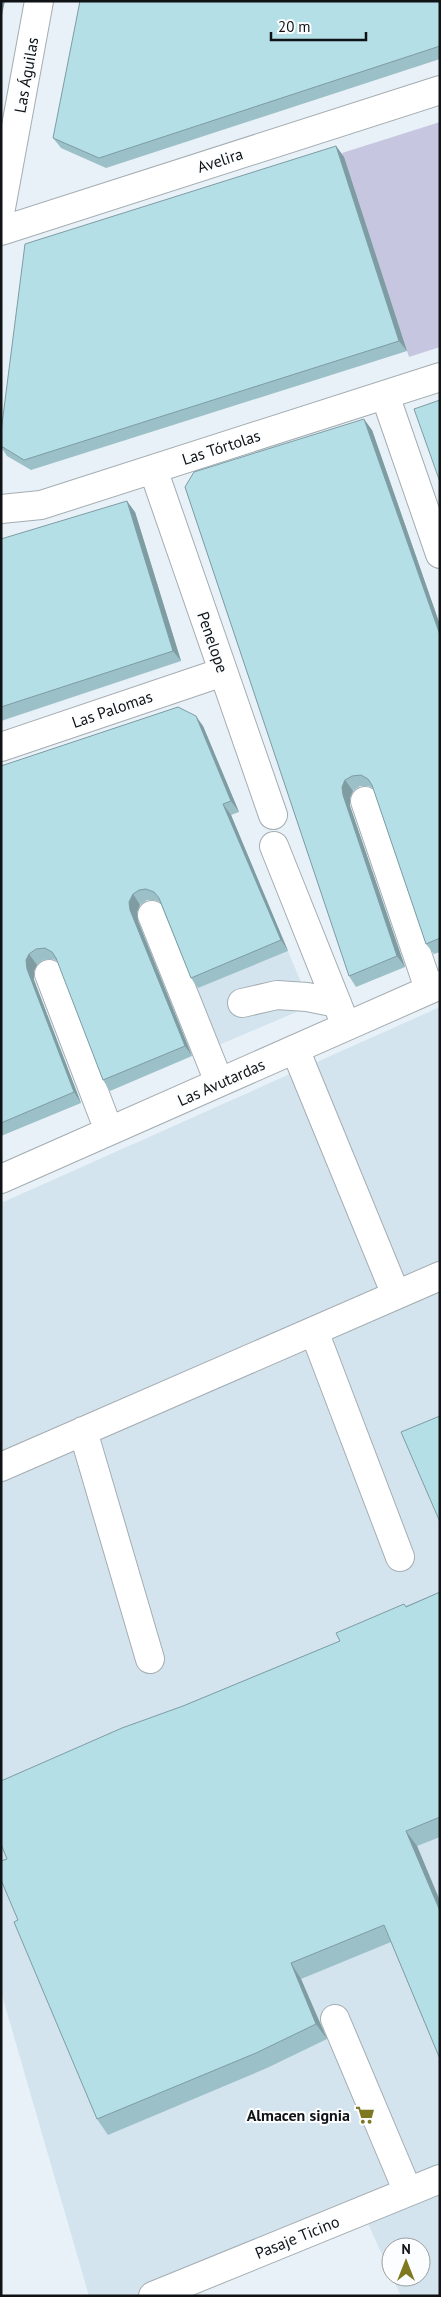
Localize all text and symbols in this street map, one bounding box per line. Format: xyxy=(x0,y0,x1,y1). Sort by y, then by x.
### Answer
scale bar xyxy=(271,10,366,42)
text: 20 m xyxy=(278,17,311,36)
street label: Las Águilas xyxy=(10,35,43,114)
street label: Avelira xyxy=(195,143,245,177)
street label: Las Tórtolas xyxy=(179,425,263,469)
street label: Penelope xyxy=(193,609,233,675)
street label: Las Palomas xyxy=(69,686,155,732)
street label: Las Avutardas xyxy=(174,1054,268,1110)
supermarket icon: Almacen signia xyxy=(354,2104,376,2126)
place label: Almacen signia xyxy=(247,2105,350,2125)
street label: Pasaje Ticino xyxy=(252,2211,342,2263)
north arrow xyxy=(381,2237,431,2287)
text: N xyxy=(401,2240,411,2258)

